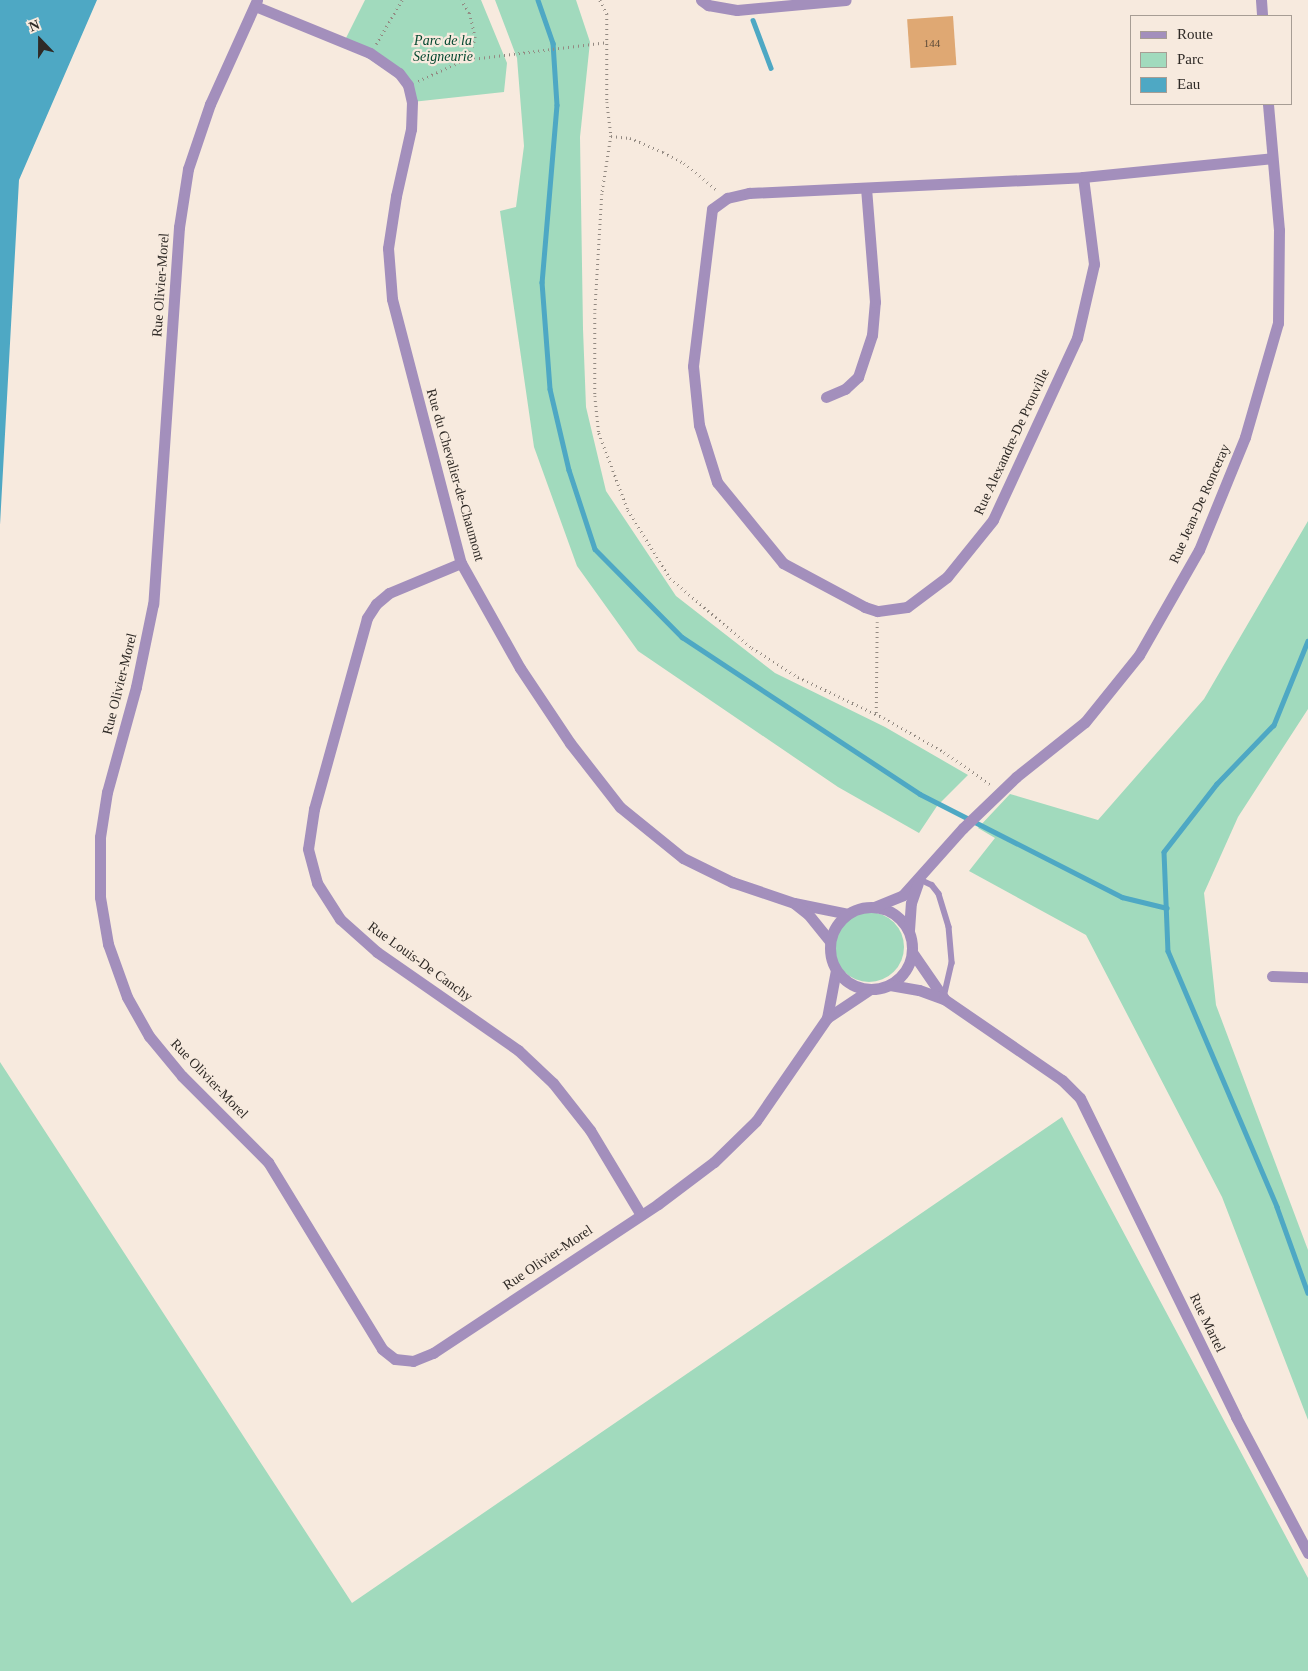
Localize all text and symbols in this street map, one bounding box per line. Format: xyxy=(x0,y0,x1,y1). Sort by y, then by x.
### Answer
north arrow xyxy=(15,15,65,65)
legend xyxy=(1130,15,1293,105)
text: N xyxy=(27,17,42,34)
text: Route xyxy=(1177,26,1213,42)
park label: Parc de la Seigneurie xyxy=(413,33,473,65)
house number: 144 xyxy=(924,36,940,50)
text: Parc xyxy=(1177,51,1204,67)
text: Eau xyxy=(1177,76,1200,92)
street label: Rue Olivier-Morel xyxy=(149,232,173,338)
street label: Rue Alexandre-De Prouville xyxy=(971,366,1053,518)
street label: Rue du Chevalier-de-Chaumont xyxy=(422,387,488,563)
street label: Rue Jean-De Ronceray xyxy=(1166,442,1234,566)
street label: Rue Olivier-Morel xyxy=(99,631,141,737)
street label: Rue Louis-De Canchy xyxy=(364,918,476,1006)
street label: Rue Olivier-Morel xyxy=(167,1036,251,1122)
street label: Rue Olivier-Morel xyxy=(500,1222,596,1294)
street label: Rue Martel xyxy=(1186,1291,1228,1355)

